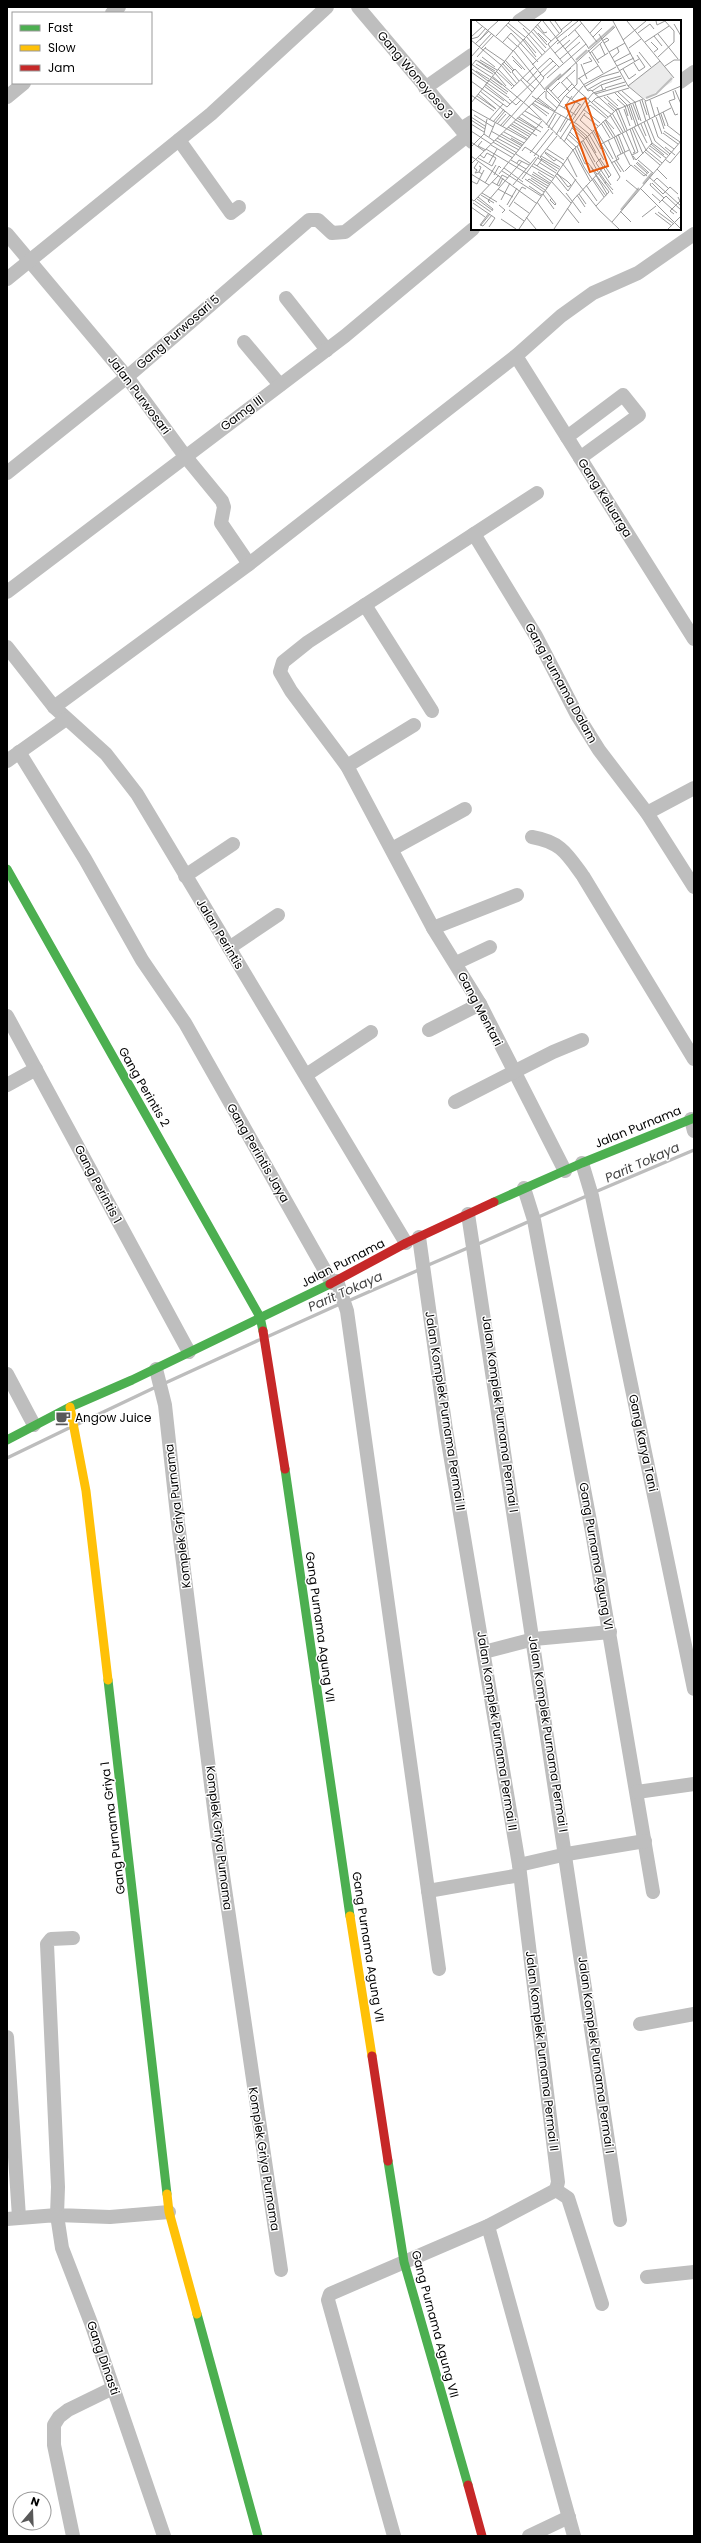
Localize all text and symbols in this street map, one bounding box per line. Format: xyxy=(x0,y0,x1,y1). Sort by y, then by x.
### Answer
legend xyxy=(12,12,152,84)
text: Fast xyxy=(48,19,73,36)
inset map xyxy=(471,20,681,230)
street label: Gang Wonoyoso 3 xyxy=(374,27,457,122)
text: Slow xyxy=(48,39,76,56)
text: Jam xyxy=(48,59,75,76)
street label: Gang Purwosari 5 xyxy=(132,291,223,373)
street label: Jalan Purwosari xyxy=(104,352,175,438)
street label: Gamg III xyxy=(217,391,267,434)
street label: Gang Keluarga xyxy=(574,455,637,541)
street label: Gang Purnama Dalam xyxy=(521,620,602,746)
street label: Jalan Perintis xyxy=(193,895,248,972)
street label: Gang Mentari xyxy=(454,969,507,1049)
street label: Gang Perintis 2 xyxy=(115,1044,174,1130)
street label: Gang Perintis Jaya xyxy=(223,1100,294,1206)
street label: Jalan Purnama xyxy=(592,1101,684,1152)
water label: Parit Tokaya xyxy=(602,1137,683,1187)
street label: Gang Perintis 1 xyxy=(71,1142,126,1226)
street label: Jalan Purnama xyxy=(298,1234,388,1291)
water label: Parit Tokaya xyxy=(305,1266,386,1316)
street label: Jalan Komplek Purnama Permai II xyxy=(421,1310,470,1512)
street label: Jalan Komplek Purnama Permai I xyxy=(478,1314,523,1513)
street label: Gang Karya Tani xyxy=(625,1392,662,1493)
cafe icon: Angow Juice xyxy=(54,1409,72,1427)
place label: Angow Juice xyxy=(75,1409,151,1426)
street label: Komplek Griya Purnama xyxy=(160,1443,195,1589)
street label: Gang Purnama Agung VI xyxy=(575,1481,618,1631)
street label: Gang Purnama Agung VII xyxy=(302,1551,339,1703)
street label: Jalan Komplek Purnama Permai II xyxy=(473,1630,522,1832)
street label: Jalan Komplek Purnama Permai I xyxy=(525,1635,572,1833)
street label: Gang Purnama Griya 1 xyxy=(96,1761,129,1895)
street label: Komplek Griya Purnama xyxy=(202,1765,237,1911)
street label: Gang Purnama Agung VII xyxy=(348,1871,389,2023)
street label: Jalan Komplek Purnama Permai II xyxy=(522,1950,563,2152)
street label: Jalan Komplek Purnama Permai I xyxy=(574,1955,619,2154)
street label: Komplek Griya Purnama xyxy=(245,2086,284,2232)
street label: Gang Purnama Agung VII xyxy=(408,2248,463,2399)
street label: Gang Dinasti xyxy=(83,2319,124,2397)
north arrow xyxy=(12,2491,52,2531)
text: N xyxy=(29,2493,42,2510)

